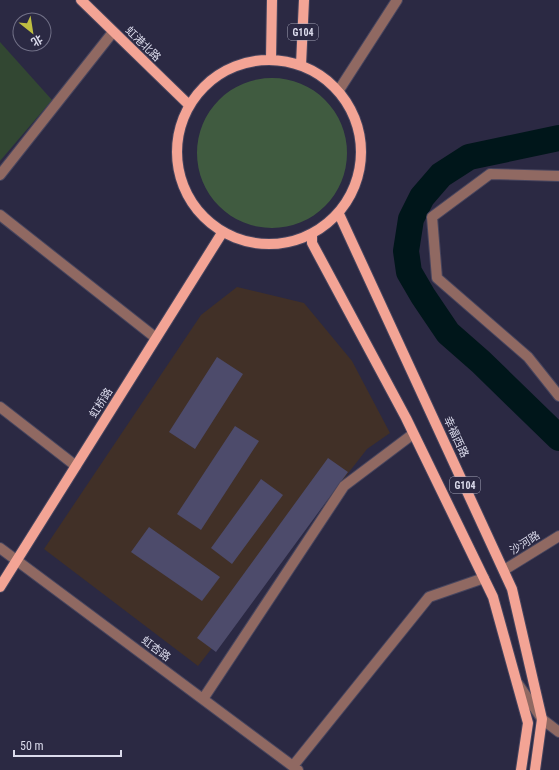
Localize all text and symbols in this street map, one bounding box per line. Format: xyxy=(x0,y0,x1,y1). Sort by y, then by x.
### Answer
north arrow xyxy=(12,12,52,52)
street label: 虹港北路 xyxy=(123,24,163,64)
road number: G104 xyxy=(288,24,318,40)
text: 北 xyxy=(29,32,45,49)
street label: 虹桥路 xyxy=(87,386,115,420)
street label: 幸福西路 xyxy=(441,414,471,460)
road number: G104 xyxy=(450,477,480,493)
street label: 沙河路 xyxy=(508,529,542,557)
street label: 虹杏路 xyxy=(139,634,173,664)
scale bar xyxy=(14,732,121,758)
text: 50 m xyxy=(20,739,44,753)

